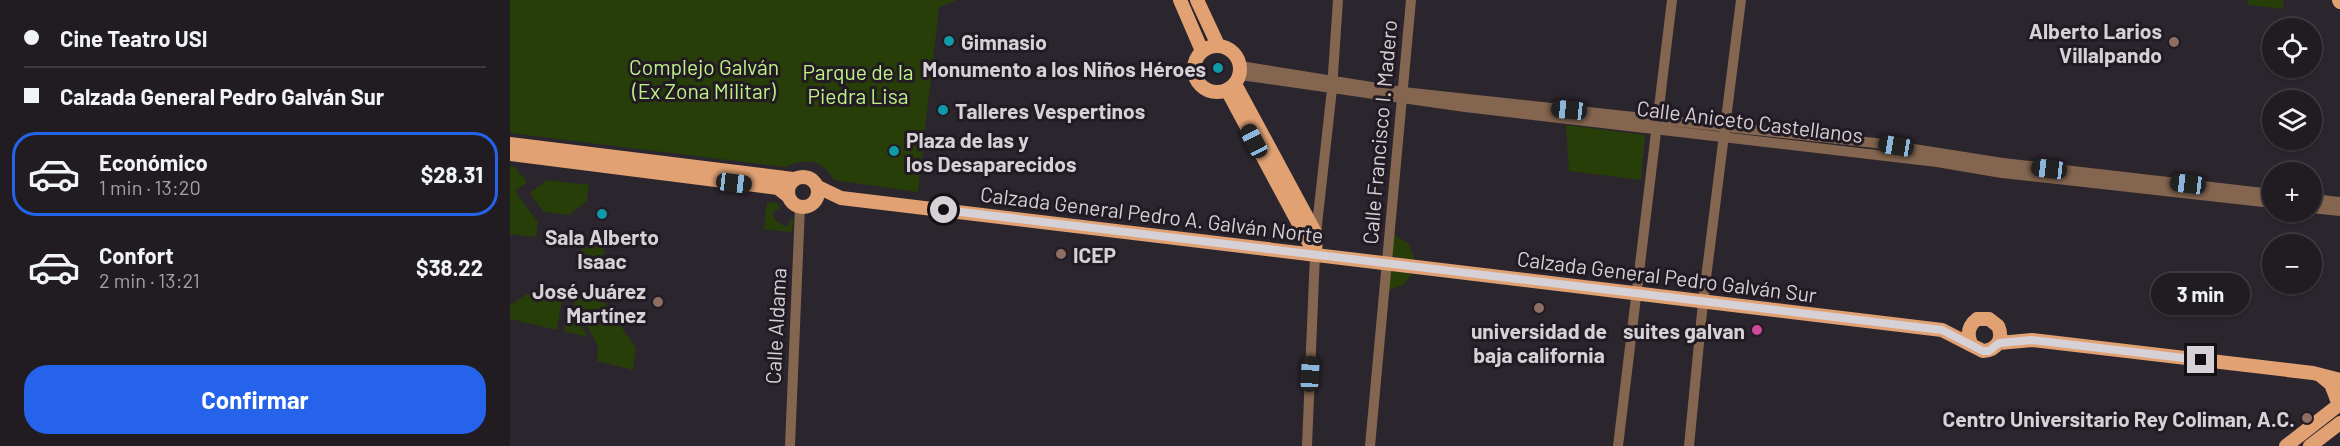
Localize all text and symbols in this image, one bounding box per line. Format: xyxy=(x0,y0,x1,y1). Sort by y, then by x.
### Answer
place label: Alberto Larios Villalpando xyxy=(2029,18,2162,67)
map controls xyxy=(2262,18,2322,294)
button: locate xyxy=(2262,18,2322,78)
street label: Calle Francisco I. Madero xyxy=(1357,19,1401,245)
text: Cine Teatro USI xyxy=(60,25,208,51)
place label: Gimnasio xyxy=(961,29,1047,54)
marker: Gimnasio xyxy=(942,34,956,48)
marker: Alberto Larios Villalpando xyxy=(2167,35,2181,49)
park label: Complejo Galván (Ex Zona Militar) xyxy=(629,54,779,103)
place label: Monumento a los Niños Héroes xyxy=(922,56,1206,81)
park label: Parque de la Piedra Lisa xyxy=(802,59,914,108)
marker: Monumento a los Niños Héroes xyxy=(1211,61,1225,75)
text: Calzada General Pedro Galván Sur xyxy=(60,83,384,109)
button: layers xyxy=(2262,90,2322,150)
street label: Calle Aniceto Castellanos xyxy=(1635,95,1865,147)
place label: Talleres Vespertinos xyxy=(955,98,1145,123)
car xyxy=(1550,99,1588,121)
marker: Talleres Vespertinos xyxy=(936,103,950,117)
car xyxy=(1238,121,1270,161)
place label: Plaza de las y los Desaparecidos xyxy=(906,127,1077,176)
car xyxy=(1877,134,1915,158)
marker: Plaza de las y los Desaparecidos xyxy=(887,144,901,158)
icon: car xyxy=(27,147,81,201)
text: Económico xyxy=(99,149,208,175)
car xyxy=(2030,158,2068,180)
text: $28.31 xyxy=(421,161,483,187)
button: + xyxy=(2262,162,2322,222)
car xyxy=(715,172,753,194)
car xyxy=(2169,173,2207,195)
text: 1 min · 13:20 xyxy=(99,175,201,199)
street label: Calzada General Pedro A. Galván Norte xyxy=(979,181,1325,247)
route start xyxy=(930,196,957,223)
marker: Sala Alberto Isaac xyxy=(595,207,609,221)
place label: Sala Alberto Isaac xyxy=(545,224,659,273)
button: − xyxy=(2262,234,2322,294)
icon: car xyxy=(27,240,81,294)
text: Confort xyxy=(99,242,174,268)
place label: ICEP xyxy=(1073,242,1116,267)
street label: Calzada General Pedro Galván Sur xyxy=(1516,245,1819,307)
marker: ICEP xyxy=(1054,247,1068,261)
text: $38.22 xyxy=(416,254,483,280)
street label: Calle Aldama xyxy=(759,267,791,385)
text: 2 min · 13:21 xyxy=(99,268,200,292)
callout: 3 min xyxy=(2152,273,2250,315)
place label: José Juárez Martínez xyxy=(532,278,646,327)
text: 3 min xyxy=(2177,282,2224,306)
marker: José Juárez Martínez xyxy=(651,295,665,309)
marker: universidad de baja california xyxy=(1532,301,1546,315)
place label: universidad de baja california xyxy=(1471,318,1607,367)
place label: suites galvan xyxy=(1623,318,1745,343)
marker: suites galvan xyxy=(1750,323,1764,337)
route end xyxy=(2187,346,2214,373)
car xyxy=(1300,356,1320,392)
button: Confirmar xyxy=(24,365,486,434)
place label: Centro Universitario Rey Coliman, A.C. xyxy=(1943,406,2295,431)
marker: Centro Universitario Rey Coliman, A.C. xyxy=(2300,411,2314,425)

